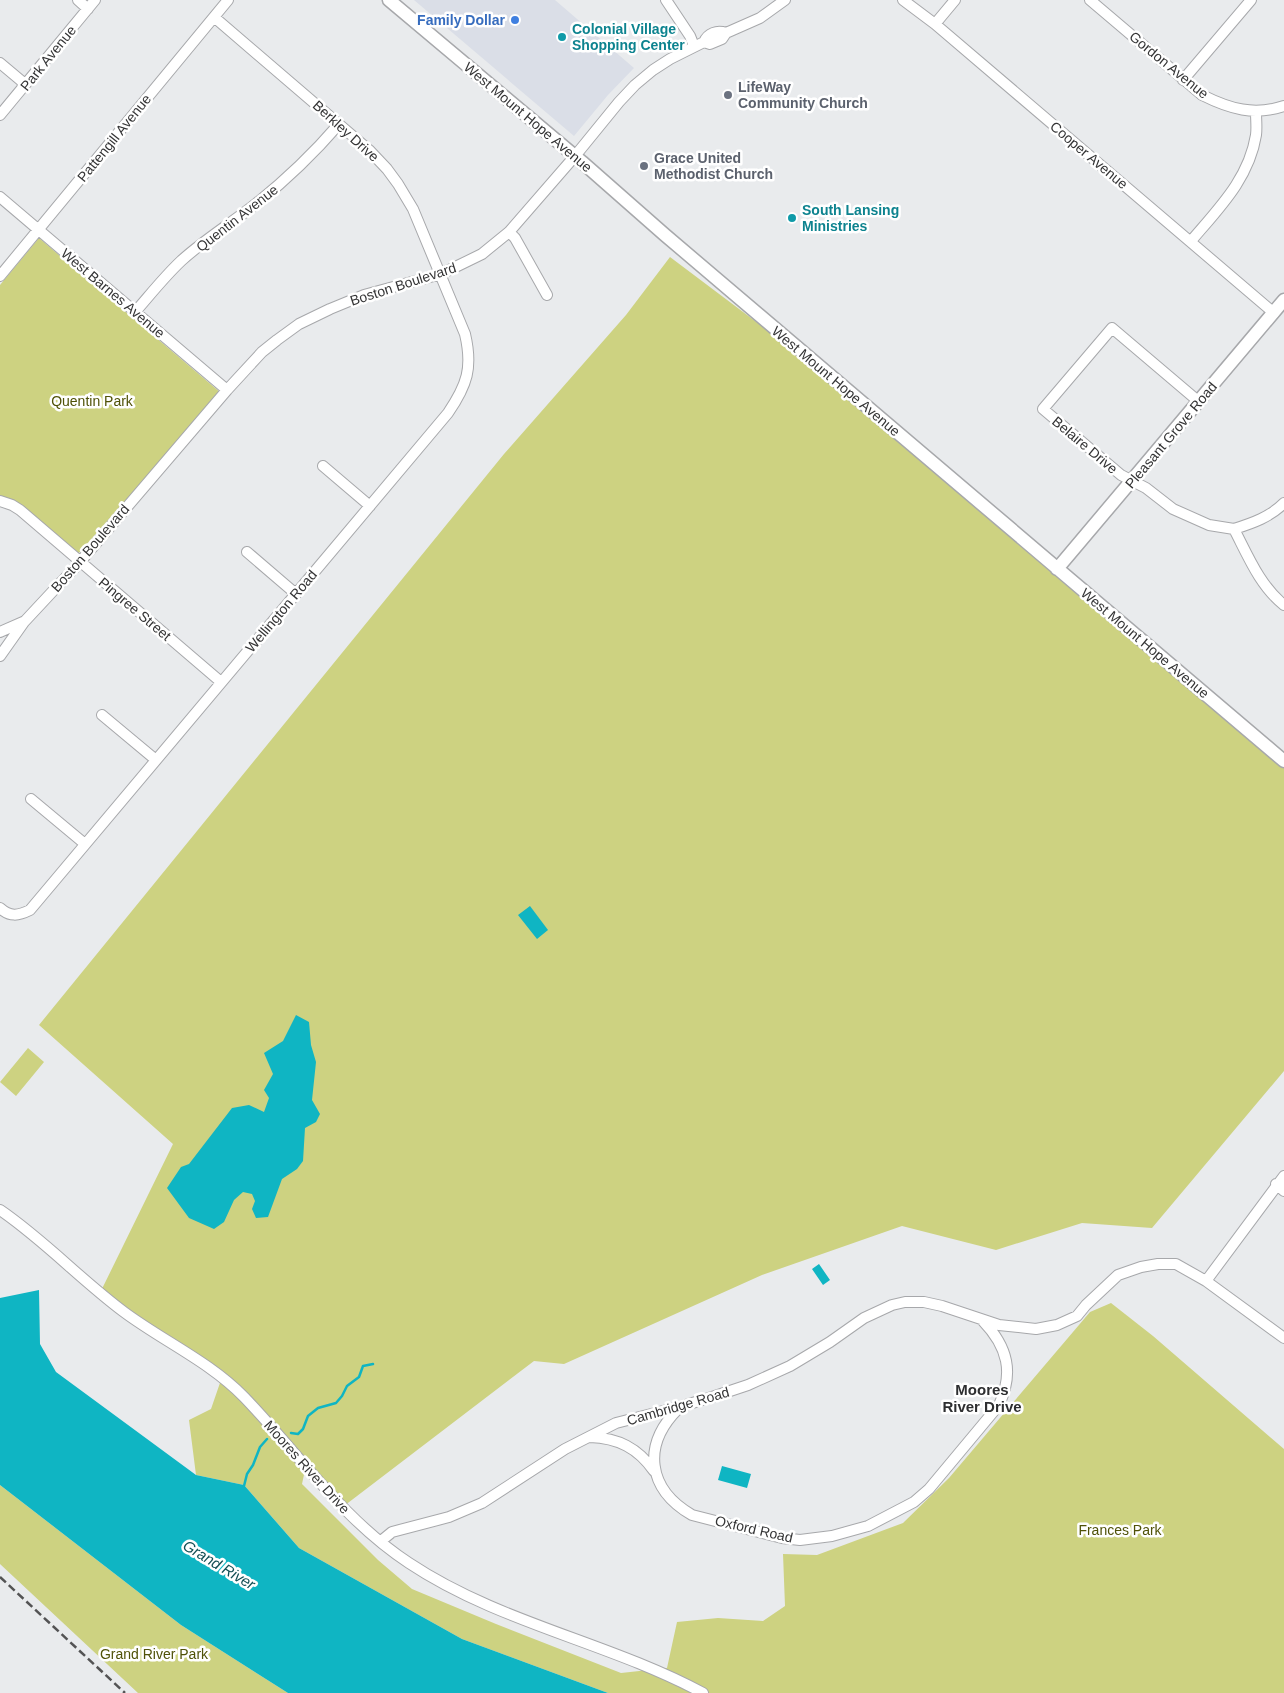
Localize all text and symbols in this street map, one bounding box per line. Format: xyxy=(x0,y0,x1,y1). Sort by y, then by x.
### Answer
place label: Family Dollar xyxy=(417,12,506,28)
marker: Family Dollar xyxy=(509,14,521,26)
place label: Colonial Village Shopping Center xyxy=(572,21,685,53)
street label: Park Avenue xyxy=(17,22,79,94)
street label: Gordon Avenue xyxy=(1126,28,1212,102)
marker: Colonial Village Shopping Center xyxy=(556,31,568,43)
street label: West Mount Hope Avenue xyxy=(461,59,595,175)
place label: LifeWay Community Church xyxy=(738,79,868,111)
marker: LifeWay Community Church xyxy=(722,89,734,101)
street label: Pattengill Avenue xyxy=(74,91,154,185)
street label: Berkley Drive xyxy=(310,97,382,165)
street label: Cooper Avenue xyxy=(1047,118,1131,192)
place label: Grace United Methodist Church xyxy=(654,150,773,182)
marker: Grace United Methodist Church xyxy=(638,160,650,172)
street label: Quentin Avenue xyxy=(193,181,281,255)
place label: South Lansing Ministries xyxy=(802,202,899,234)
marker: South Lansing Ministries xyxy=(786,212,798,224)
street label: West Barnes Avenue xyxy=(58,245,168,341)
street label: Boston Boulevard xyxy=(348,259,458,309)
street label: West Mount Hope Avenue xyxy=(769,323,903,439)
street label: Pleasant Grove Road xyxy=(1122,379,1220,491)
park label: Quentin Park xyxy=(51,393,134,409)
street label: Belaire Drive xyxy=(1049,413,1121,477)
street label: Boston Boulevard xyxy=(48,501,132,595)
street label: Wellington Road xyxy=(242,567,320,655)
street label: Pingree Street xyxy=(96,574,175,644)
street label: West Mount Hope Avenue xyxy=(1078,585,1212,701)
district label: Moores River Drive xyxy=(942,1381,1022,1415)
street label: Cambridge Road xyxy=(625,1384,731,1428)
street label: Moores River Drive xyxy=(261,1417,353,1517)
street label: Oxford Road xyxy=(714,1512,794,1546)
park label: Frances Park xyxy=(1078,1522,1163,1538)
water label: Grand River xyxy=(180,1536,259,1593)
park label: Grand River Park xyxy=(100,1646,209,1662)

